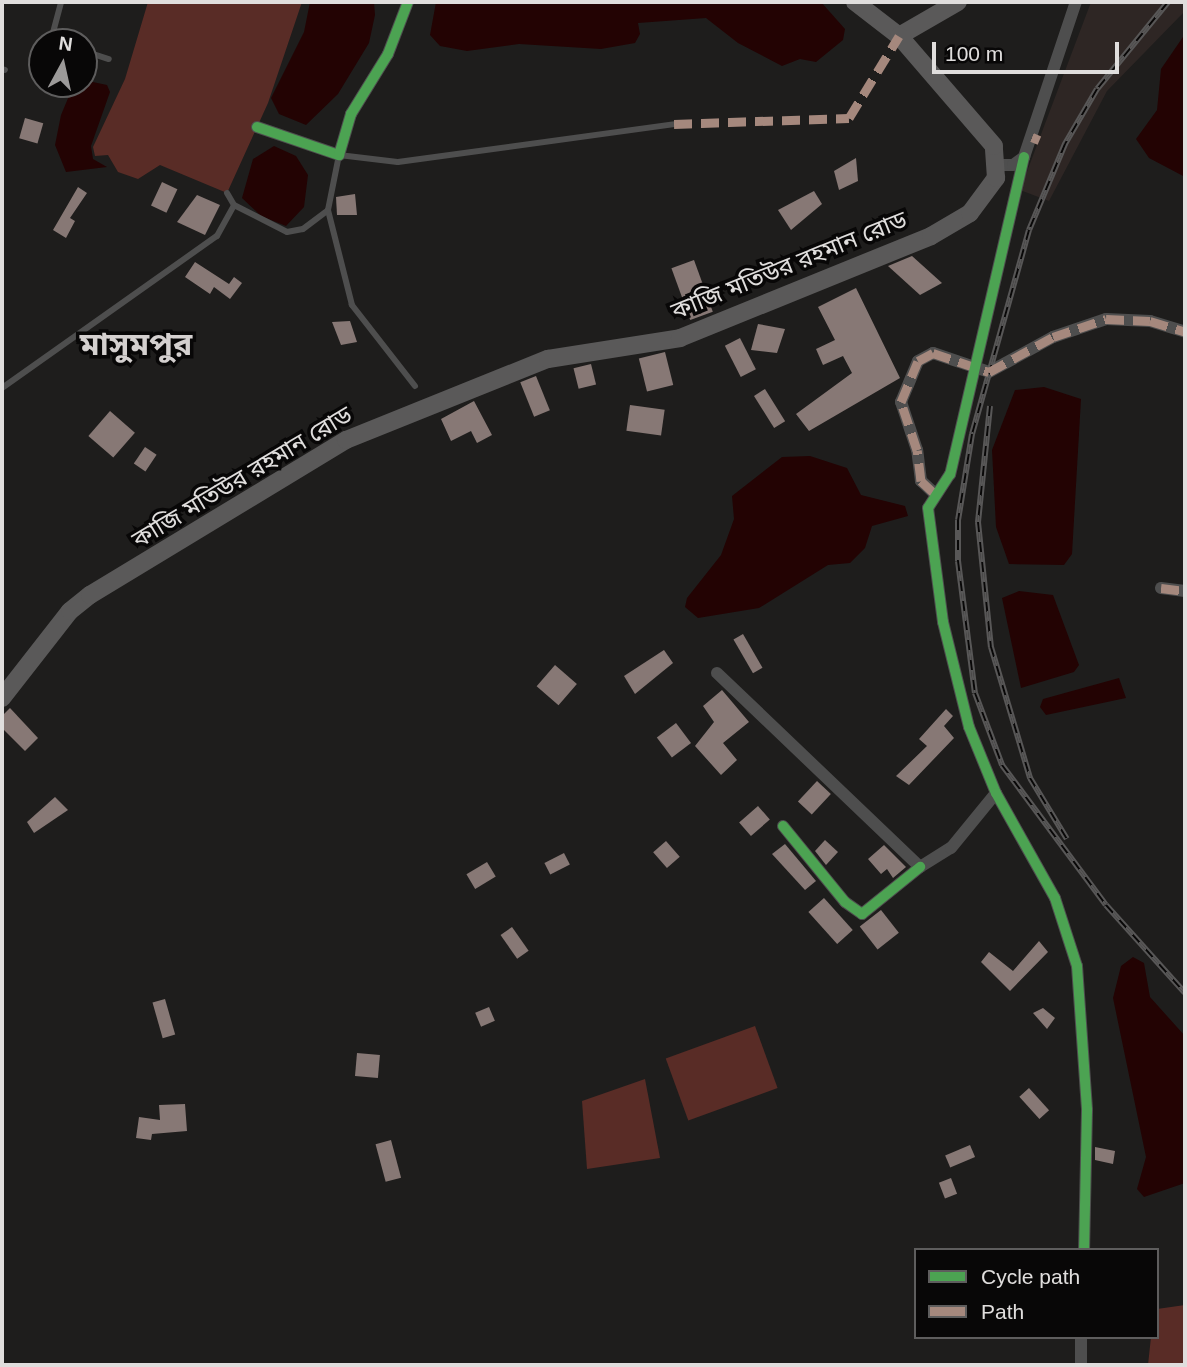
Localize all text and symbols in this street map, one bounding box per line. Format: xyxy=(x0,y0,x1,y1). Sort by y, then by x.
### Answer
north arrow xyxy=(28,28,98,98)
scale bar xyxy=(935,28,1122,72)
text: N xyxy=(57,32,74,55)
text: 100 m xyxy=(945,42,1003,65)
street label: কাজি মতিউর রহমান রোড xyxy=(667,205,911,325)
district label: মাসুমপুর xyxy=(80,325,192,363)
street label: কাজি মতিউর রহমান রোড xyxy=(127,400,357,554)
legend xyxy=(914,1248,1159,1339)
text: Cycle path xyxy=(981,1265,1080,1288)
text: Path xyxy=(981,1300,1024,1323)

